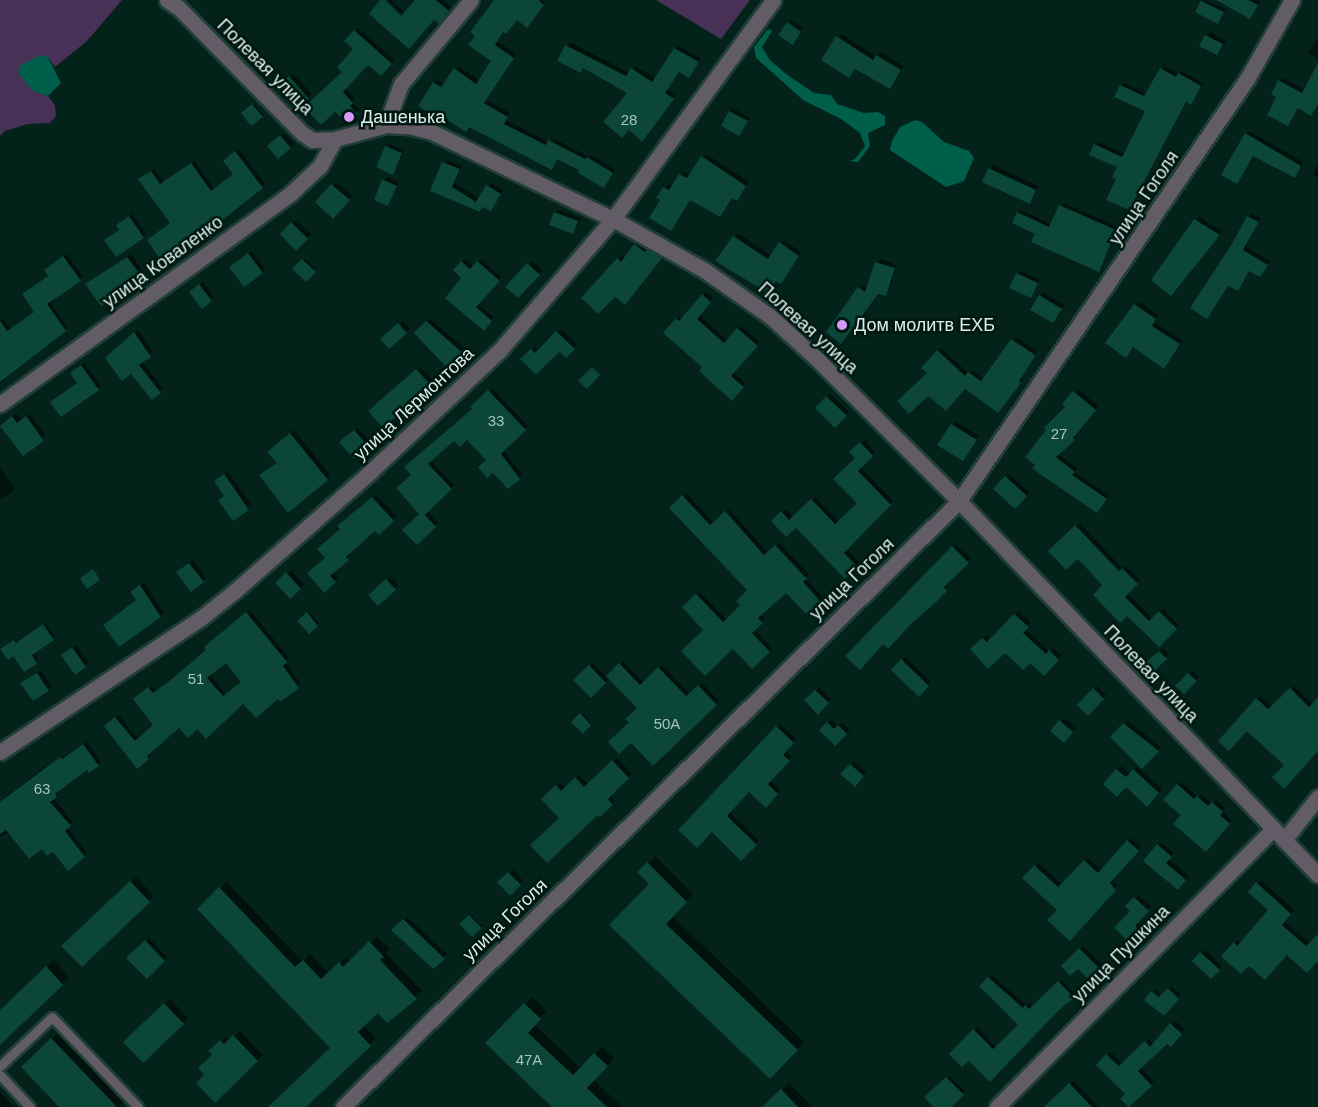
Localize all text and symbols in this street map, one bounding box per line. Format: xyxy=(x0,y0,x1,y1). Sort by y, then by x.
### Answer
street label: Полевая улица xyxy=(213,15,317,119)
place label: Дашенька xyxy=(361,106,445,128)
marker: Дашенька xyxy=(342,110,356,124)
house number: 28 xyxy=(621,111,637,129)
street label: улица Гоголя xyxy=(1105,147,1183,249)
street label: улица Коваленко xyxy=(99,211,227,313)
street label: Полевая улица xyxy=(754,278,862,378)
place label: Дом молитв ЕХБ xyxy=(854,314,995,336)
marker: Дом молитв ЕХБ xyxy=(835,318,849,332)
street label: улица Лермонтова xyxy=(350,343,478,465)
house number: 33 xyxy=(488,412,504,430)
house number: 27 xyxy=(1051,425,1067,443)
street label: улица Гоголя xyxy=(805,533,899,625)
street label: Полевая улица xyxy=(1099,621,1203,727)
house number: 51 xyxy=(188,670,204,688)
house number: 50А xyxy=(654,715,680,733)
house number: 63 xyxy=(34,780,50,798)
street label: улица Гоголя xyxy=(458,874,552,966)
street label: улица Пушкина xyxy=(1068,901,1174,1007)
house number: 47А xyxy=(516,1051,542,1069)

